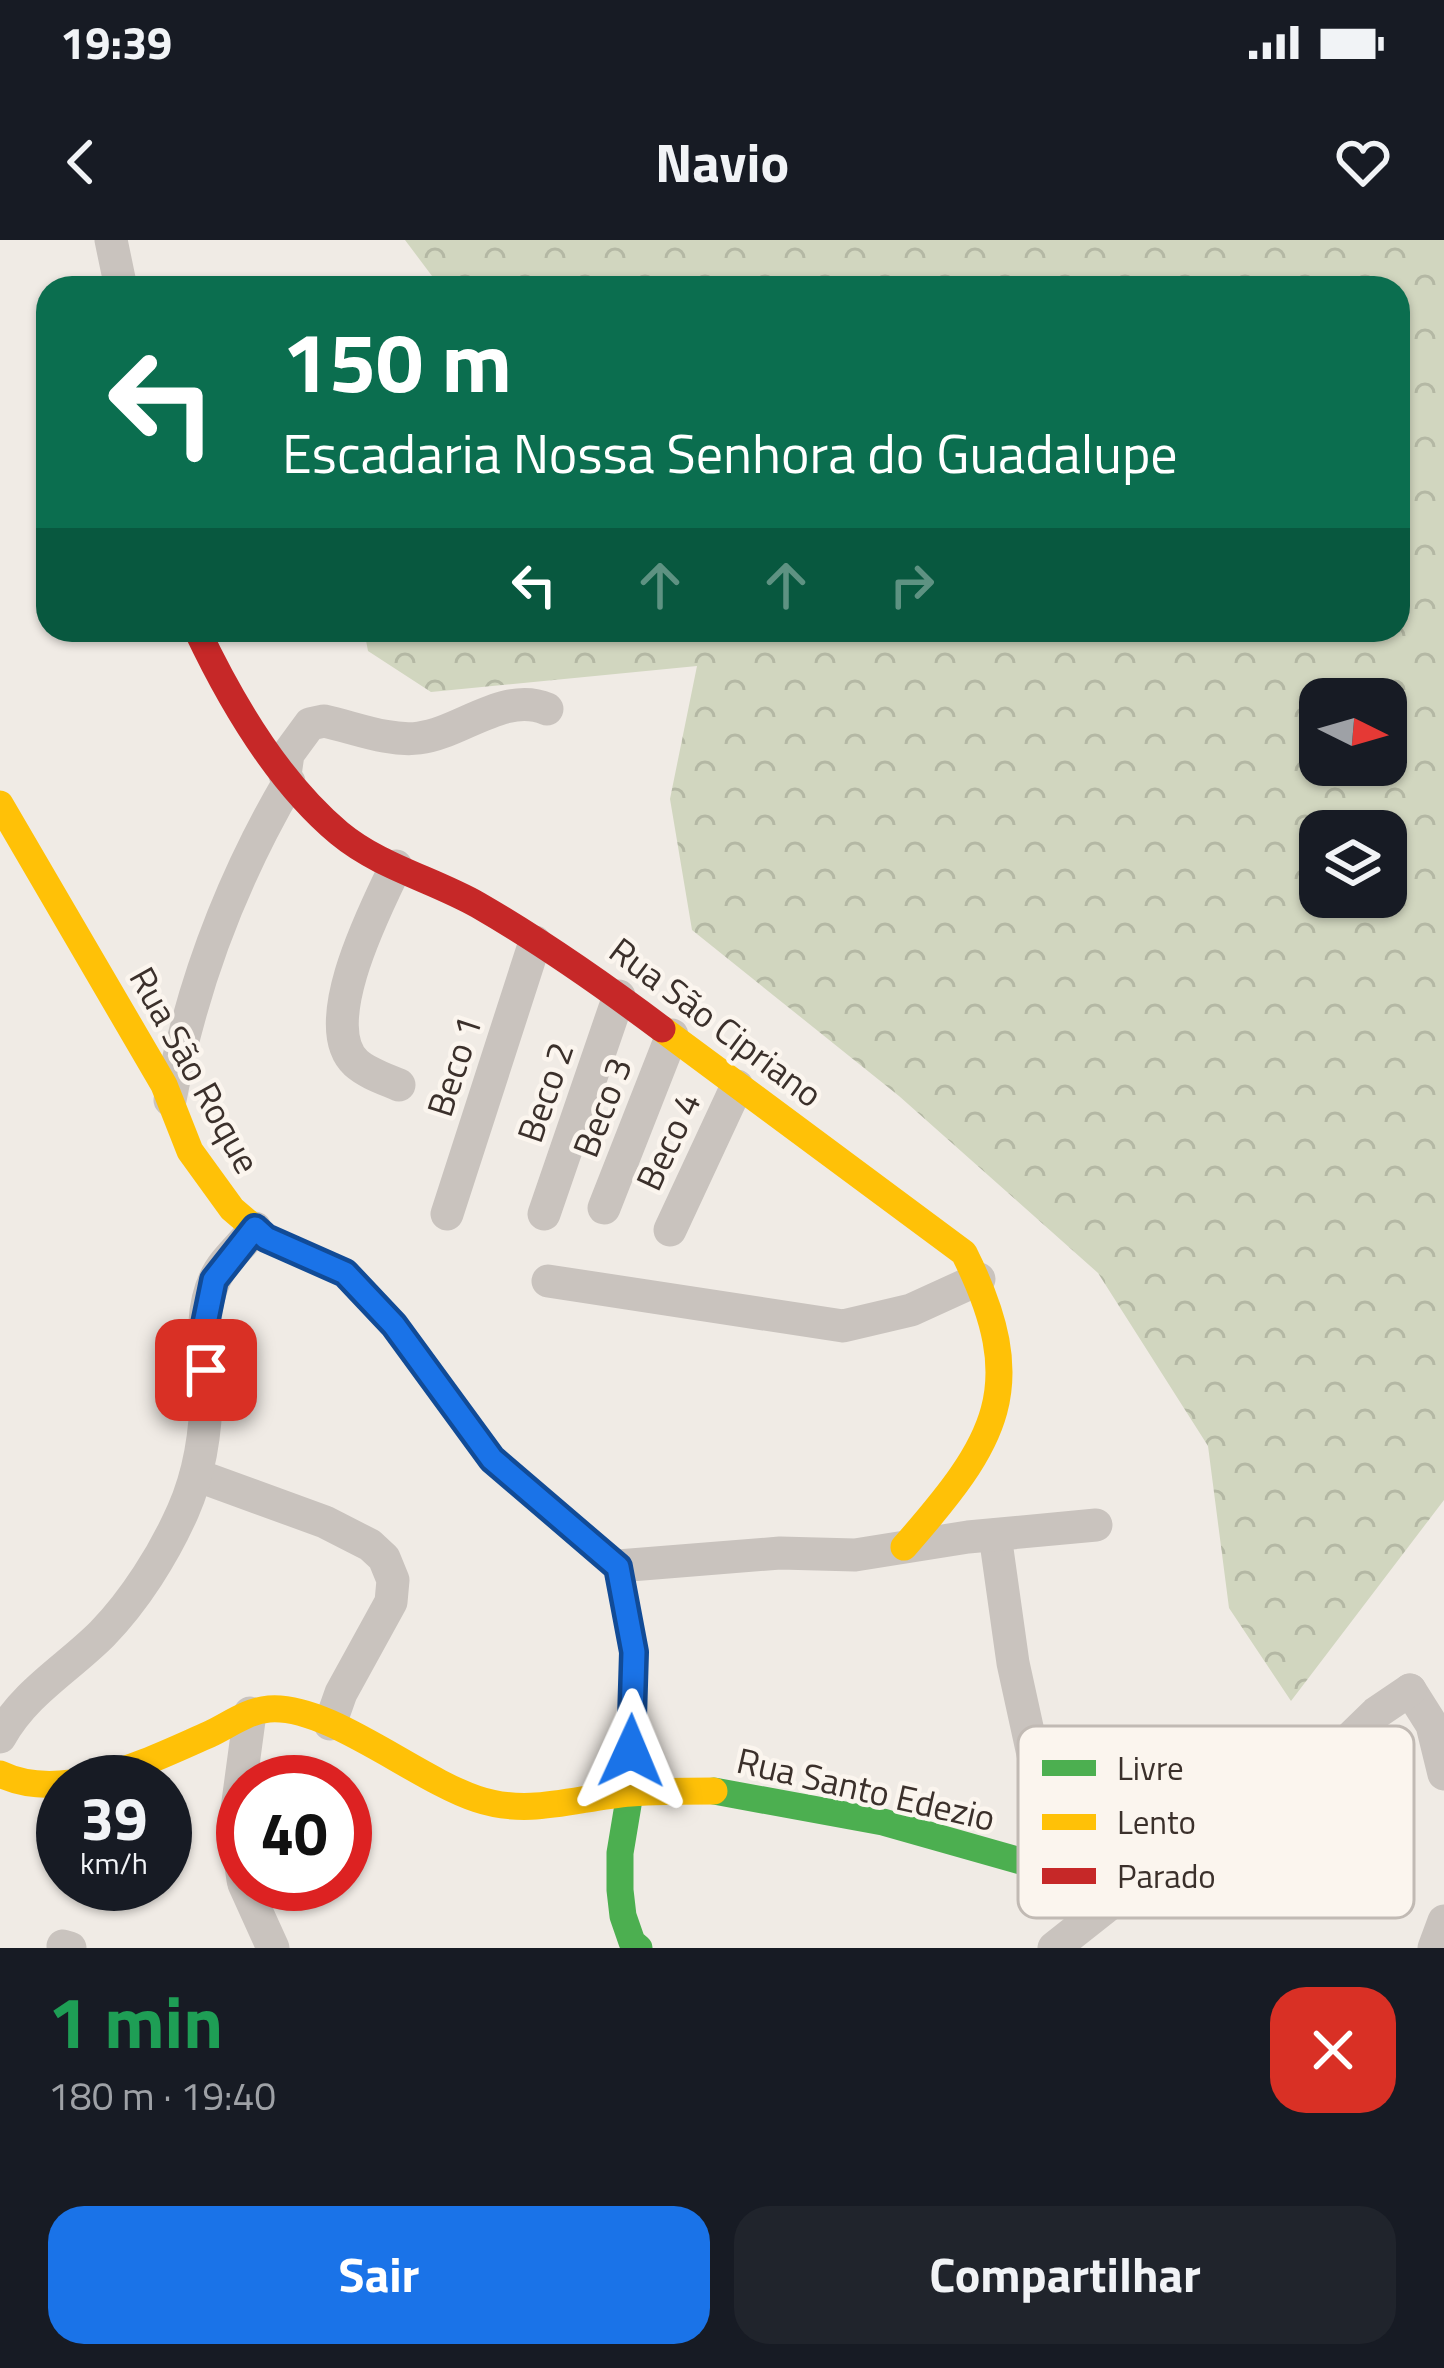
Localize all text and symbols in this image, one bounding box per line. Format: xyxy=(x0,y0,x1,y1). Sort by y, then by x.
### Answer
text: 19:39 xyxy=(60,8,172,76)
text: Navio xyxy=(655,121,789,203)
icon: back xyxy=(48,129,114,195)
icon: heart xyxy=(1330,129,1396,195)
text: 150 m xyxy=(282,297,512,425)
icon: left xyxy=(84,324,240,480)
text: Escadaria Nossa Senhora do Guadalupe xyxy=(282,412,1178,494)
icon: left xyxy=(501,552,567,618)
icon: ahead xyxy=(627,552,693,618)
icon: ahead xyxy=(753,552,819,618)
icon: right xyxy=(879,552,945,618)
north arrow xyxy=(1299,678,1407,786)
map controls xyxy=(1299,678,1407,918)
button: layers xyxy=(1299,810,1407,918)
street label: Rua São Cipriano xyxy=(598,923,835,1120)
street label: Rua São Roque xyxy=(116,956,275,1183)
street label: Beco 1 xyxy=(411,1008,496,1123)
street label: Beco 2 xyxy=(502,1034,587,1149)
street label: Beco 3 xyxy=(557,1049,646,1165)
street label: Beco 4 xyxy=(621,1083,714,1199)
pin xyxy=(155,1319,257,1421)
icon: arrive xyxy=(173,1337,239,1403)
position arrow xyxy=(568,1688,694,1814)
legend xyxy=(1018,1726,1414,1918)
street label: Rua Santo Edezio xyxy=(732,1732,1001,1845)
text: Livre xyxy=(1117,1743,1184,1793)
speed limit sign: 40 xyxy=(216,1755,372,1911)
text: 39 xyxy=(80,1772,148,1863)
text: Lento xyxy=(1117,1797,1196,1847)
text: km/h xyxy=(80,1840,148,1886)
text: Parado xyxy=(1117,1851,1216,1901)
text: 1 min xyxy=(48,1966,223,2076)
button: close xyxy=(1270,1987,1396,2113)
text: 180 m · 19:40 xyxy=(48,2066,276,2125)
button: Sair xyxy=(48,2206,710,2344)
button: Compartilhar xyxy=(734,2206,1396,2344)

